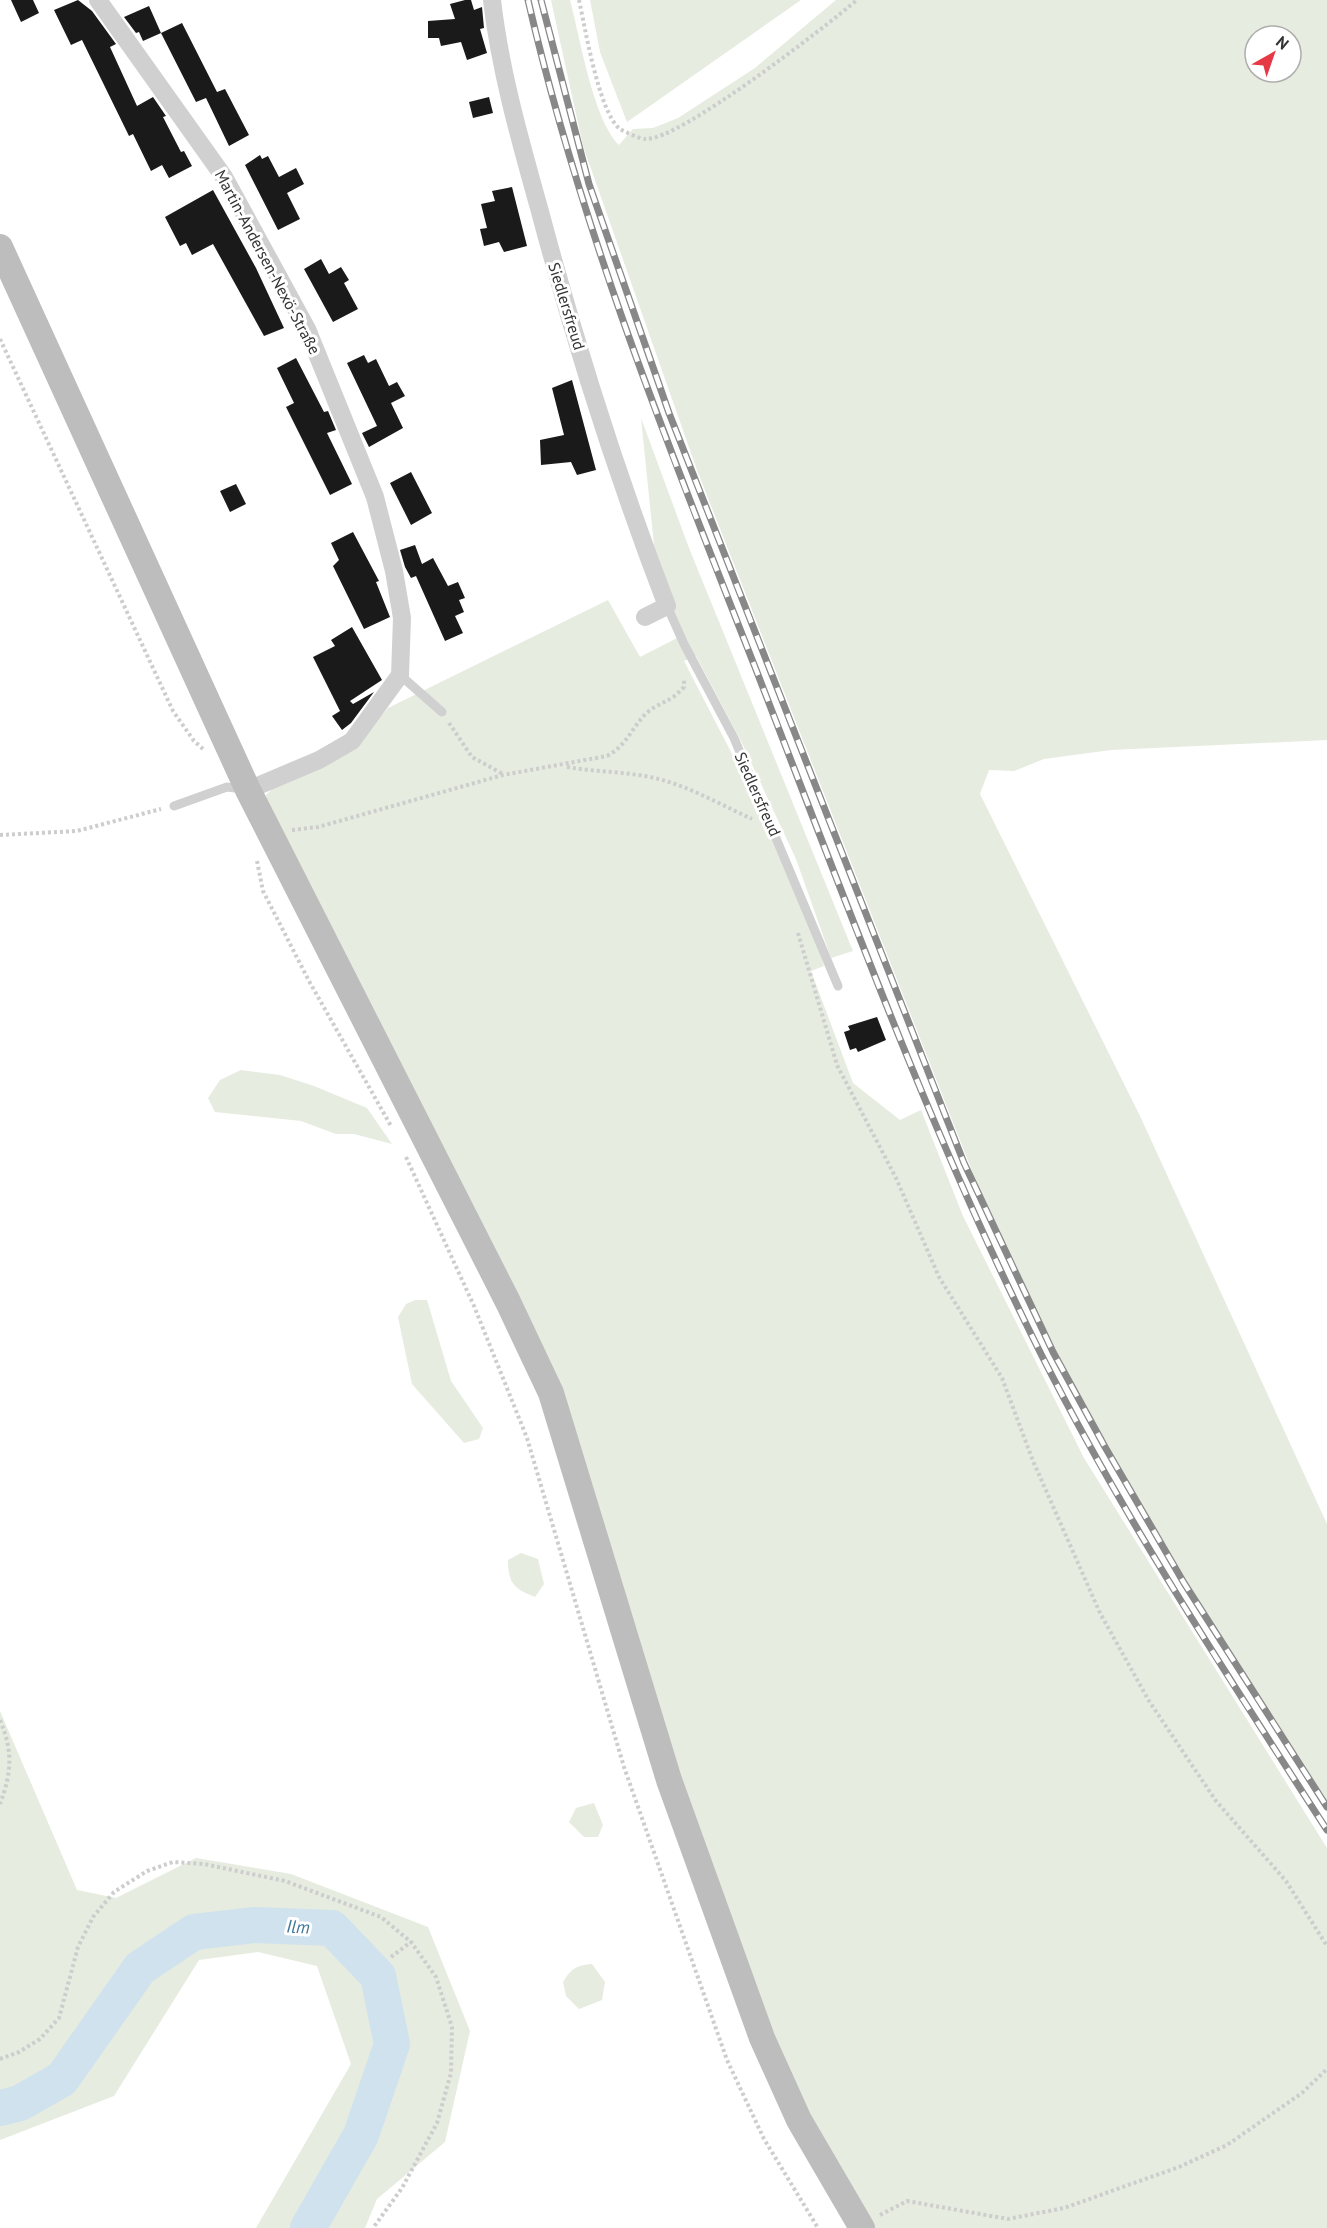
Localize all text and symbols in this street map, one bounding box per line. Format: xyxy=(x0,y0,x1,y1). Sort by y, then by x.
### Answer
north arrow xyxy=(1243,24,1303,84)
text: N xyxy=(1272,31,1293,54)
street label: Martin-Andersen-Nexö-Straße xyxy=(211,166,325,358)
street label: Siedlersfreud xyxy=(544,260,590,352)
street label: Siedlersfreud xyxy=(730,749,786,839)
water label: Ilm xyxy=(286,1914,311,1939)

